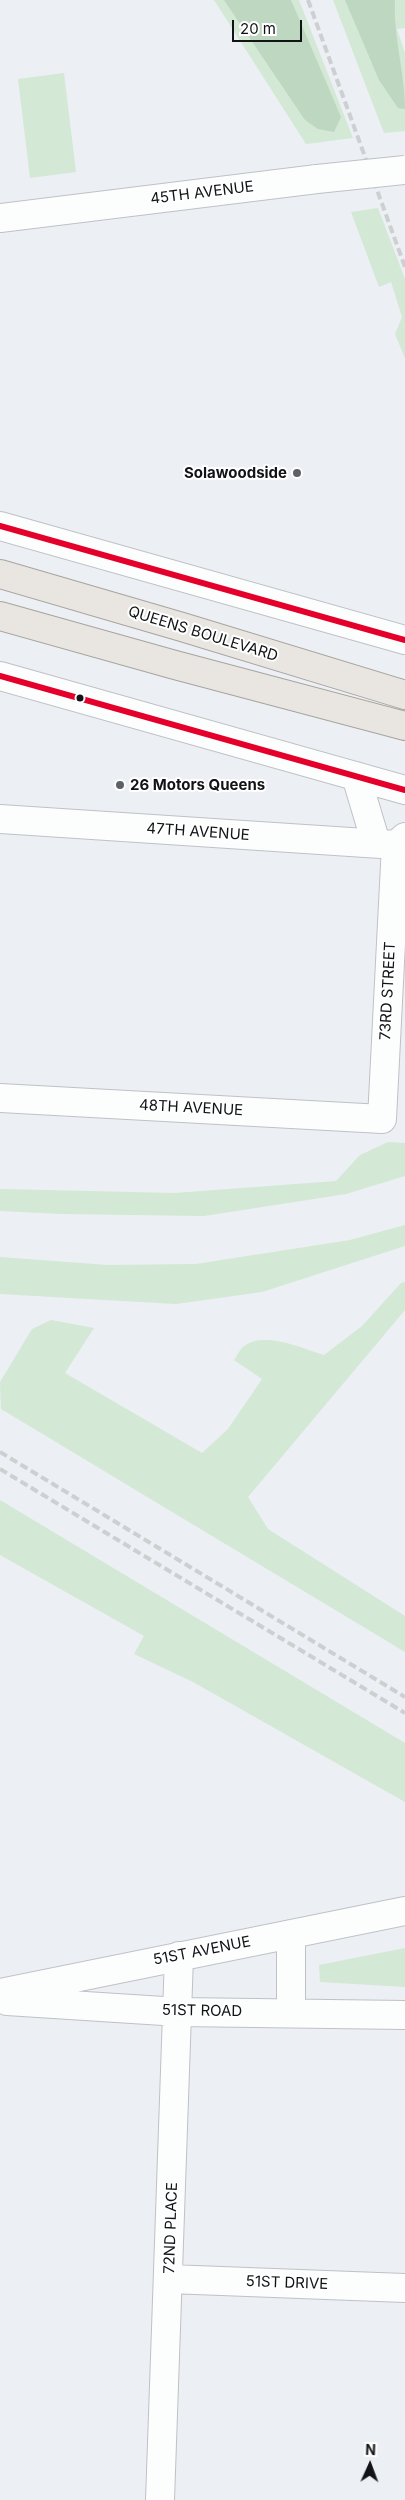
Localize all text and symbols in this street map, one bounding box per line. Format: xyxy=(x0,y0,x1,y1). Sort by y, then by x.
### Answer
scale bar xyxy=(235,10,305,42)
text: 20 m xyxy=(240,19,276,38)
street label: 45TH AVENUE xyxy=(149,178,255,208)
place label: Solawoodside xyxy=(184,464,287,482)
marker: Solawoodside xyxy=(291,467,303,479)
street label: QUEENS BOULEVARD xyxy=(126,603,280,665)
unlabelled marker xyxy=(75,693,85,703)
place label: 26 Motors Queens xyxy=(130,776,265,794)
marker: 26 Motors Queens xyxy=(114,779,126,791)
street label: 47TH AVENUE xyxy=(146,819,250,845)
street label: 73RD STREET xyxy=(376,941,400,1041)
street label: 48TH AVENUE xyxy=(139,1096,243,1120)
street label: 51ST AVENUE xyxy=(152,1933,252,1969)
street label: 51ST ROAD xyxy=(162,2001,242,2021)
street label: 72ND PLACE xyxy=(160,2182,182,2274)
street label: 51ST DRIVE xyxy=(245,2273,329,2293)
north arrow xyxy=(345,2440,395,2490)
text: N xyxy=(365,2441,376,2458)

